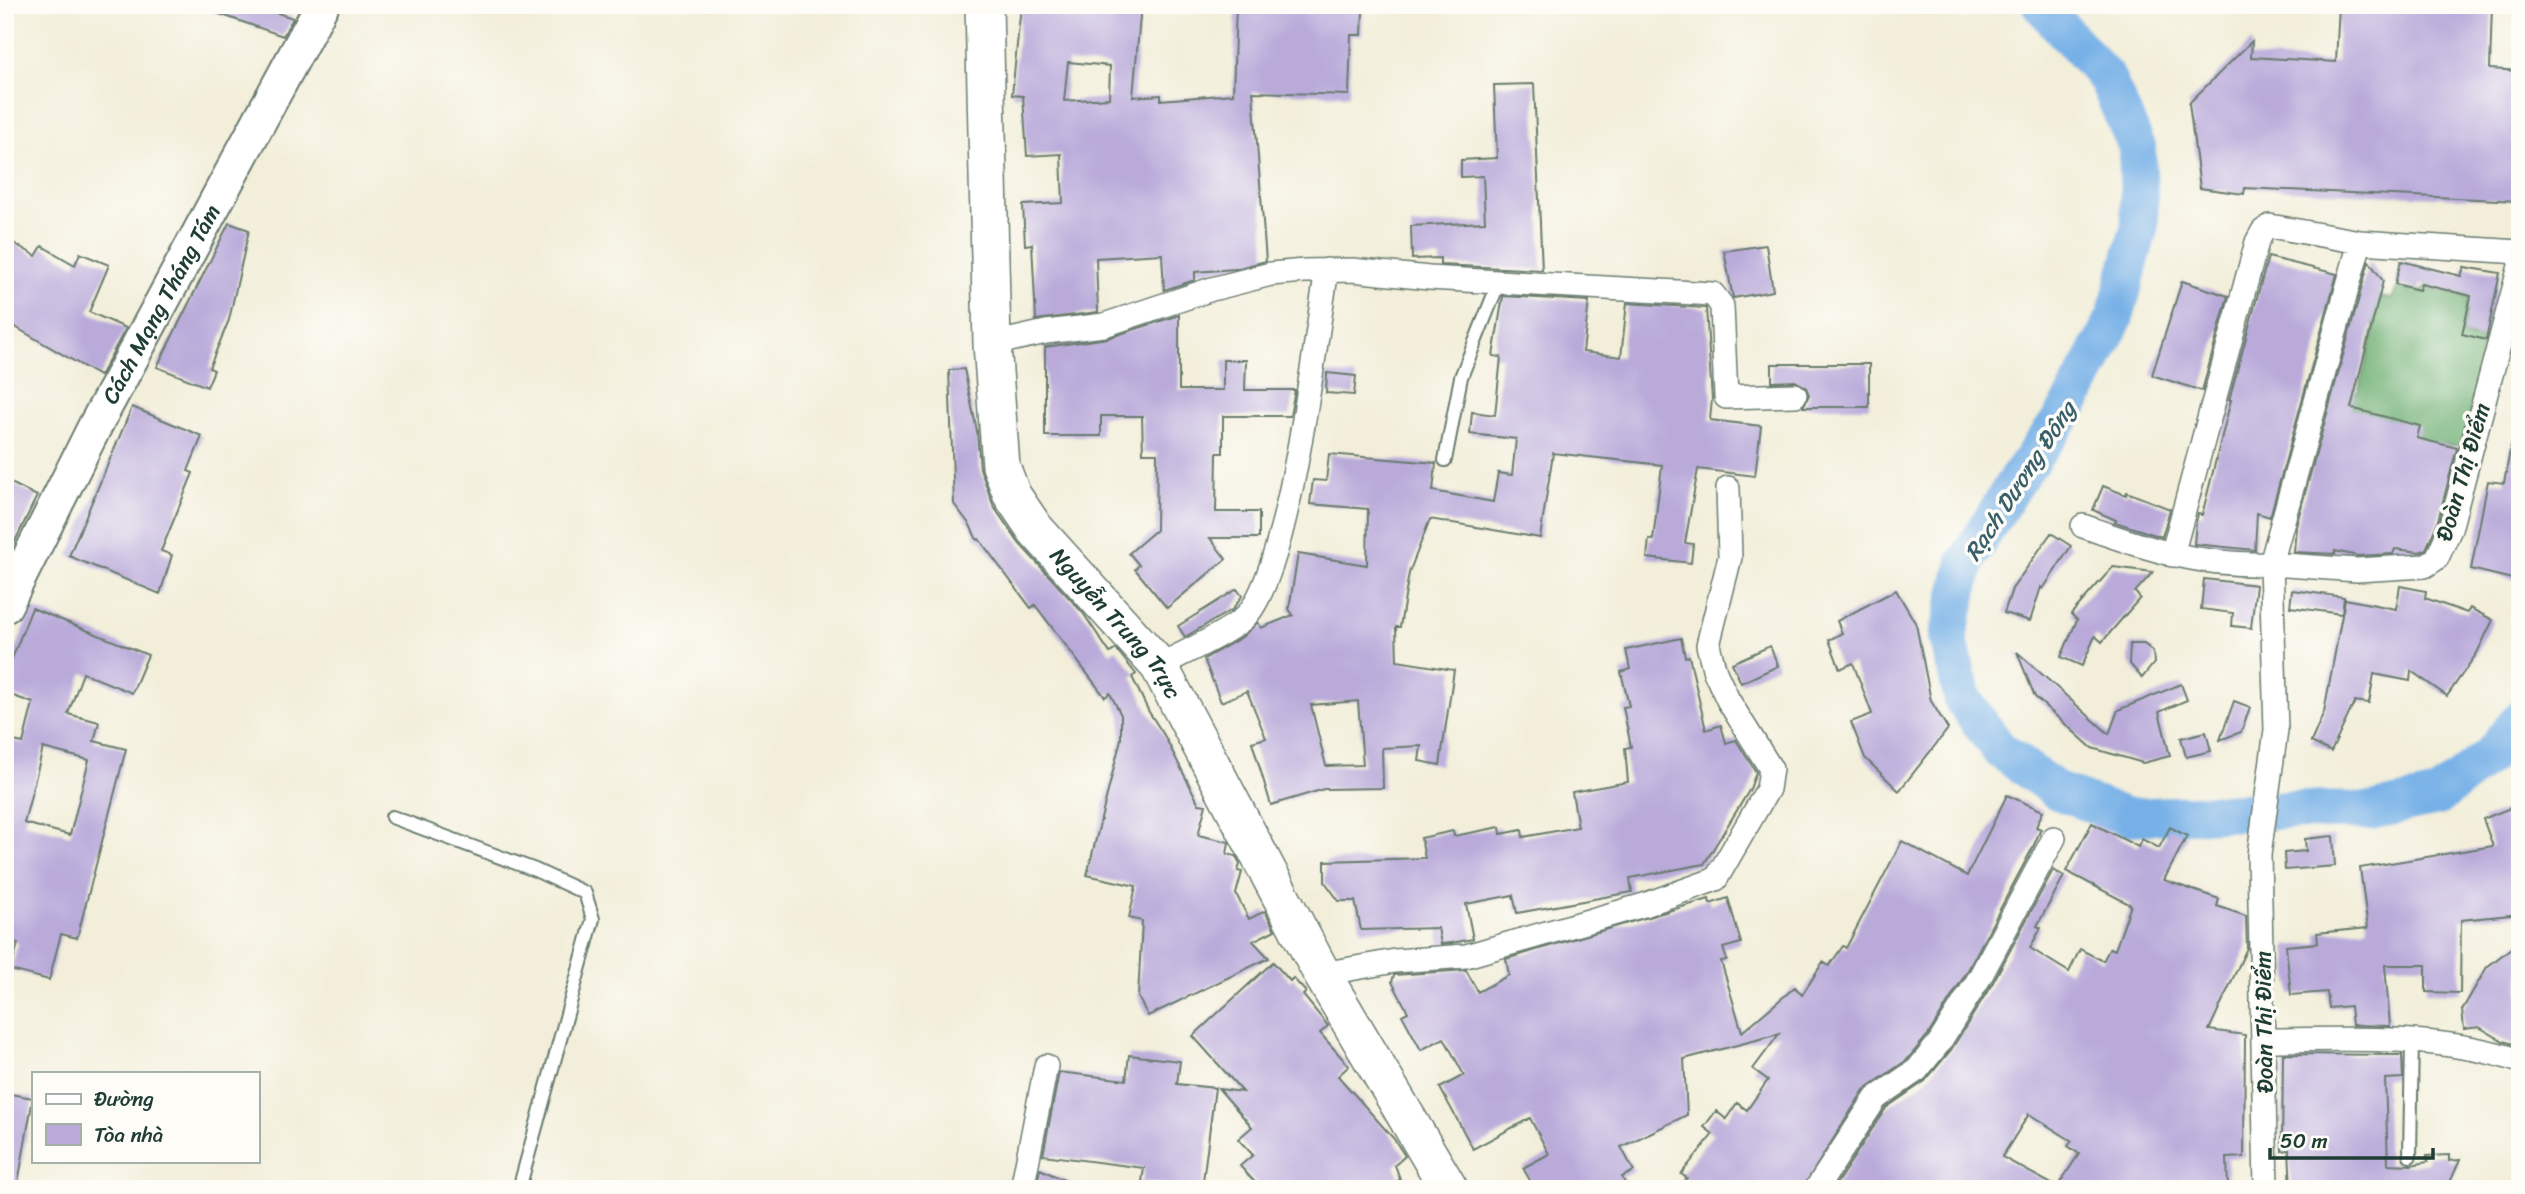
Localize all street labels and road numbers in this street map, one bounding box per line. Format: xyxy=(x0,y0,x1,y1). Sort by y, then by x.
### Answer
street label: Cách Mạng Tháng Tám xyxy=(90,196,232,411)
street label: Đoàn Thị Điểm xyxy=(2424,398,2502,546)
street label: Nguyễn Trung Trực xyxy=(1040,537,1194,707)
street label: Đoàn Thị Điểm xyxy=(2242,950,2286,1093)

